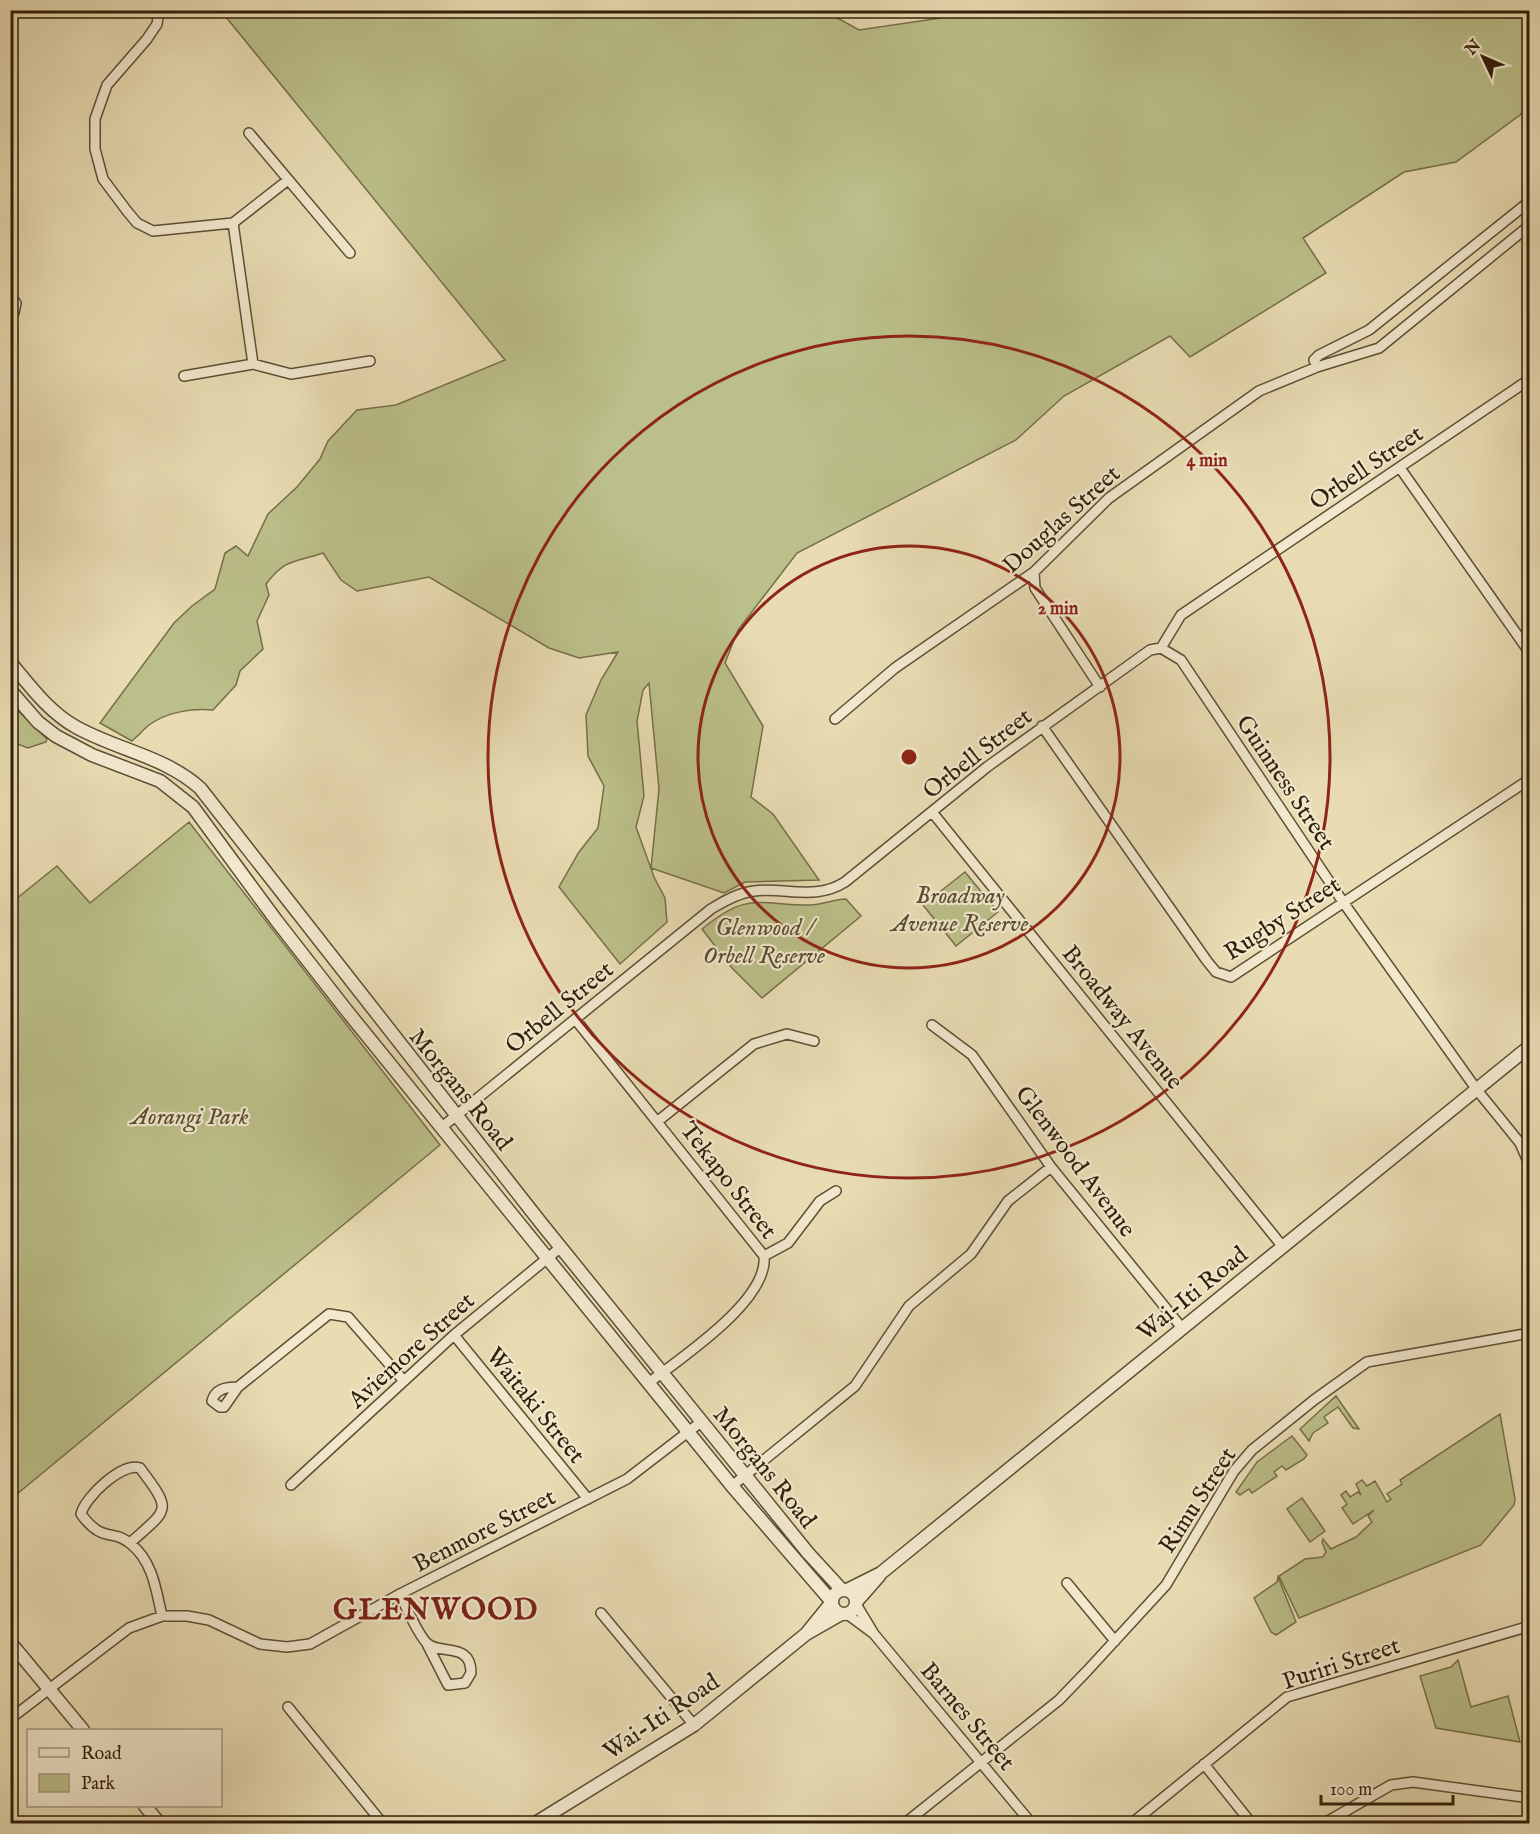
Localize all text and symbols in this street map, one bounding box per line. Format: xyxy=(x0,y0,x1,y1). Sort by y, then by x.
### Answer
north arrow xyxy=(1453,27,1513,87)
text: N xyxy=(1461,36,1486,61)
street label: Orbell Street xyxy=(1304,419,1430,518)
text: 4 min xyxy=(1186,450,1228,473)
street label: Douglas Street xyxy=(997,459,1127,581)
text: 2 min xyxy=(1038,598,1079,621)
street label: Orbell Street xyxy=(917,702,1039,807)
street label: Guinness Street xyxy=(1228,709,1341,856)
centre of rings xyxy=(899,747,919,767)
street label: Rugby Street xyxy=(1219,870,1347,968)
park label: Broadway Avenue Reserve xyxy=(889,881,1028,940)
park label: Glenwood / Orbell Reserve xyxy=(703,913,825,972)
street label: Broadway Avenue xyxy=(1054,939,1190,1096)
street label: Orbell Street xyxy=(499,955,620,1061)
street label: Morgans Road xyxy=(401,1023,519,1157)
street label: Glenwood Avenue xyxy=(1008,1080,1142,1244)
park label: Aorangi Park xyxy=(128,1102,249,1133)
street label: Tekapo Street xyxy=(672,1116,783,1246)
street label: Wai-Iti Road xyxy=(1131,1240,1255,1348)
street label: Aviemore Street xyxy=(342,1286,482,1417)
street label: Waitaki Street xyxy=(478,1341,591,1470)
street label: Morgans Road xyxy=(705,1401,823,1535)
street label: Rimu Street xyxy=(1153,1442,1244,1560)
street label: Benmore Street xyxy=(408,1482,561,1580)
district label: GLENWOOD xyxy=(333,1592,539,1630)
street label: Puriri Street xyxy=(1279,1631,1404,1698)
street label: Barnes Street xyxy=(912,1656,1021,1778)
street label: Wai-Iti Road xyxy=(598,1667,726,1767)
legend xyxy=(27,1729,222,1807)
text: Road xyxy=(81,1743,122,1766)
scale bar xyxy=(1321,1768,1453,1806)
text: Park xyxy=(81,1773,116,1796)
text: 100 m xyxy=(1330,1779,1372,1802)

